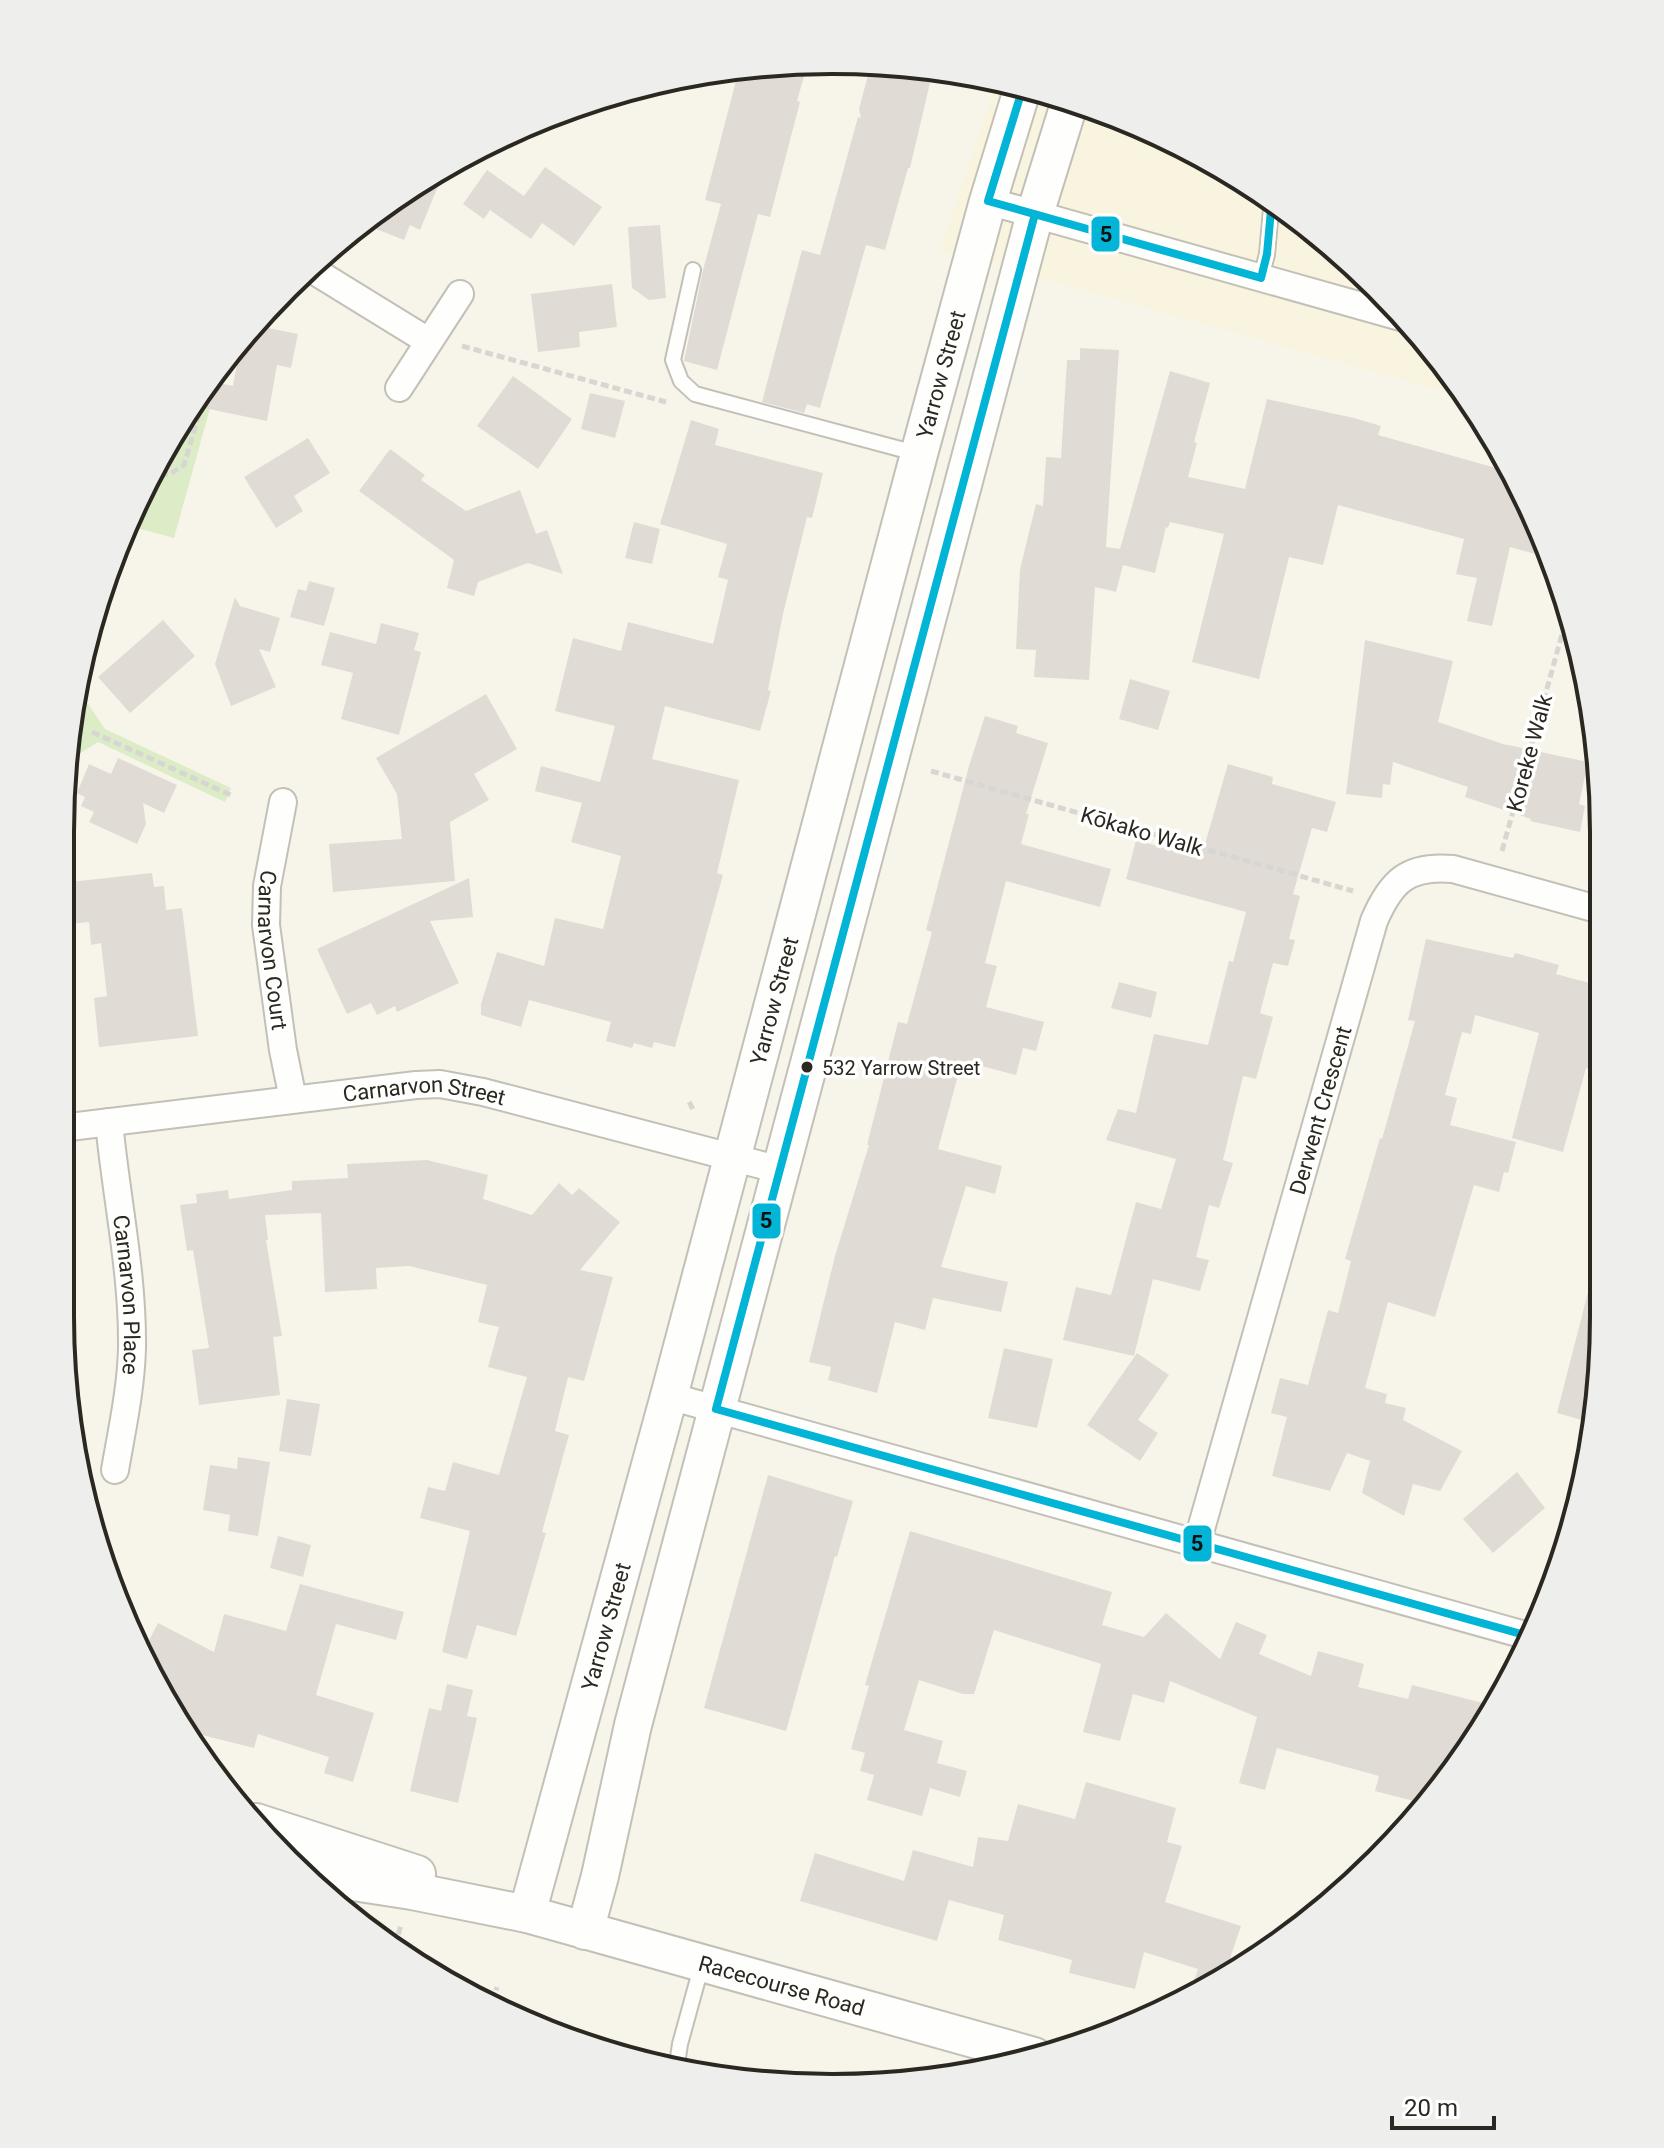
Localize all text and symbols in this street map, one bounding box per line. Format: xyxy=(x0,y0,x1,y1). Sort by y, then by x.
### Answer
line badge: 5 xyxy=(1090,215,1121,253)
text: 5 xyxy=(1100,222,1112,247)
street label: Yarrow Street xyxy=(912,308,971,442)
street label: Koreke Walk xyxy=(1502,691,1557,815)
street label: Kōkako Walk xyxy=(1078,802,1207,861)
street label: Carnarvon Court xyxy=(253,868,292,1031)
street label: Yarrow Street xyxy=(745,934,803,1068)
street label: Derwent Crescent xyxy=(1285,1023,1356,1197)
place label: 532 Yarrow Street xyxy=(822,1056,980,1080)
marker: 532 Yarrow Street xyxy=(799,1059,815,1075)
street label: Carnarvon Street xyxy=(341,1072,508,1110)
line badge: 5 xyxy=(751,1202,782,1240)
text: 5 xyxy=(760,1208,772,1233)
street label: Carnarvon Place xyxy=(108,1213,144,1376)
line badge: 5 xyxy=(1182,1524,1213,1563)
text: 5 xyxy=(1191,1531,1203,1556)
street label: Yarrow Street xyxy=(577,1560,636,1694)
street label: Racecourse Road xyxy=(696,1951,867,2021)
scale bar xyxy=(1392,2080,1494,2130)
text: 20 m xyxy=(1404,2094,1458,2122)

